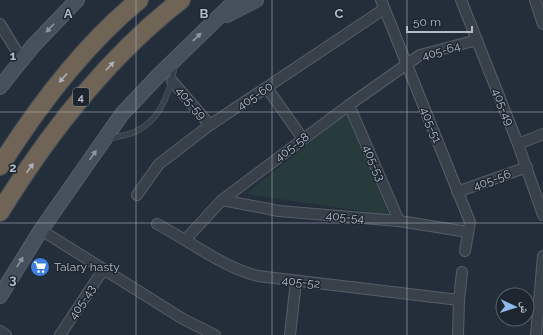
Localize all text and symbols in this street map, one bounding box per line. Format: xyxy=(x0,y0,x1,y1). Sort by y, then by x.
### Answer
text: A xyxy=(64,6,73,21)
text: B xyxy=(200,6,209,21)
text: C xyxy=(335,6,344,21)
scale bar xyxy=(407,8,472,34)
text: 50 m xyxy=(413,15,441,29)
one-way arrow xyxy=(46,23,55,33)
one-way arrow xyxy=(192,32,202,42)
street label: 405-64 xyxy=(420,39,462,63)
text: 1 xyxy=(10,48,17,63)
one-way arrow xyxy=(105,61,115,71)
one-way arrow xyxy=(59,72,68,83)
street label: 405-60 xyxy=(234,79,276,113)
street label: 405-59 xyxy=(173,84,209,122)
street label: 405-49 xyxy=(489,86,517,128)
road number: 4 xyxy=(73,88,89,106)
street label: 405-51 xyxy=(418,105,444,145)
street label: 405-58 xyxy=(272,130,312,164)
street label: 405-53 xyxy=(360,143,388,183)
one-way arrow xyxy=(89,150,97,160)
text: 2 xyxy=(9,160,17,175)
one-way arrow xyxy=(26,163,34,173)
street label: 405-56 xyxy=(471,167,513,193)
street label: 405-54 xyxy=(325,208,365,226)
supermarket icon: Talary hasty xyxy=(29,256,51,278)
one-way arrow xyxy=(17,257,24,268)
place label: Talary hasty xyxy=(54,260,120,274)
text: 3 xyxy=(9,272,17,287)
street label: 405-52 xyxy=(281,273,321,291)
street label: 405-43 xyxy=(66,282,98,322)
north arrow xyxy=(495,287,535,327)
text: ش xyxy=(517,301,531,314)

